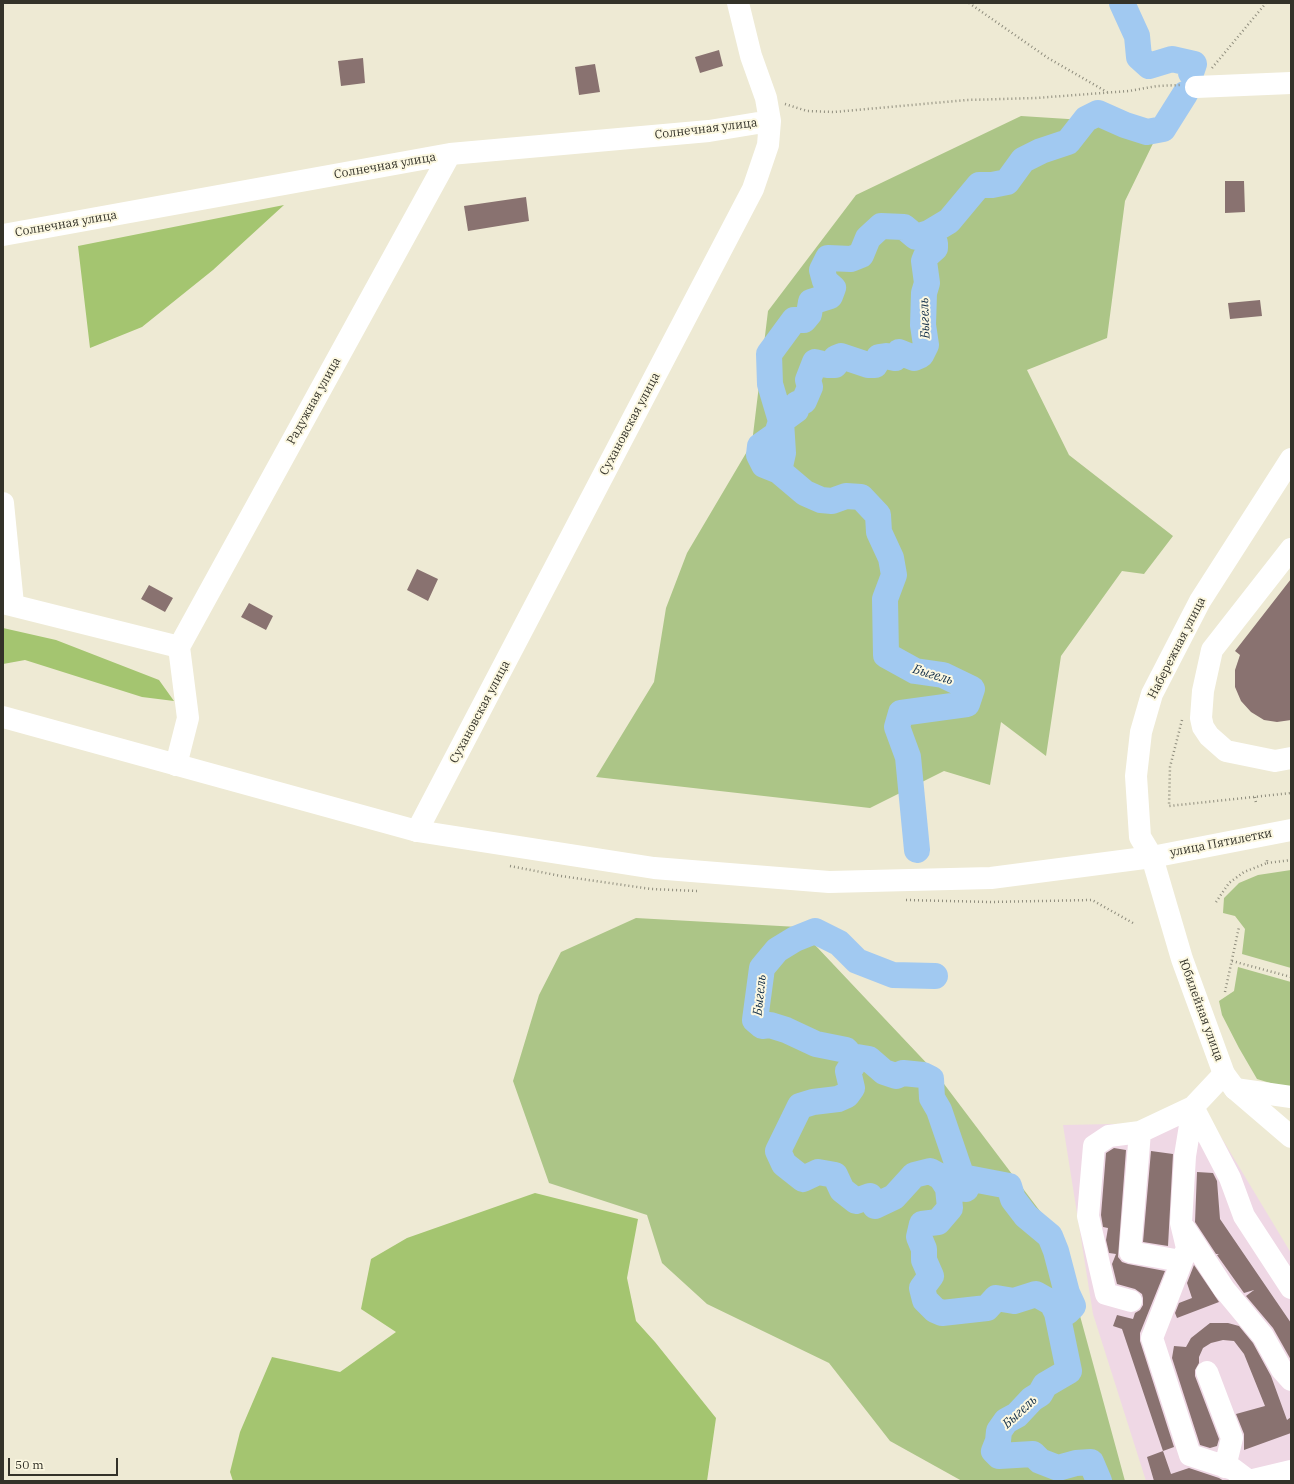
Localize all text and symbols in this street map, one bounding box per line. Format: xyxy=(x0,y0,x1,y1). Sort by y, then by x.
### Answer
street label: Солнечная улица xyxy=(654,116,758,142)
street label: Солнечная улица xyxy=(333,150,437,182)
street label: Солнечная улица xyxy=(14,208,118,240)
water label: Быгель xyxy=(916,297,934,339)
street label: Радужная улица xyxy=(284,355,344,447)
street label: Сухановская улица xyxy=(597,370,663,478)
street label: Набережная улица xyxy=(1145,595,1209,701)
street label: Сухановская улица xyxy=(447,658,513,766)
water label: Быгель xyxy=(911,661,955,689)
street label: улица Пятилетки xyxy=(1169,826,1273,860)
street label: Юбилейная улица xyxy=(1176,957,1226,1063)
water label: Быгель xyxy=(750,974,770,1016)
water label: Быгель xyxy=(999,1392,1041,1432)
scale bar xyxy=(10,1450,120,1476)
text: 50 m xyxy=(15,1457,44,1472)

